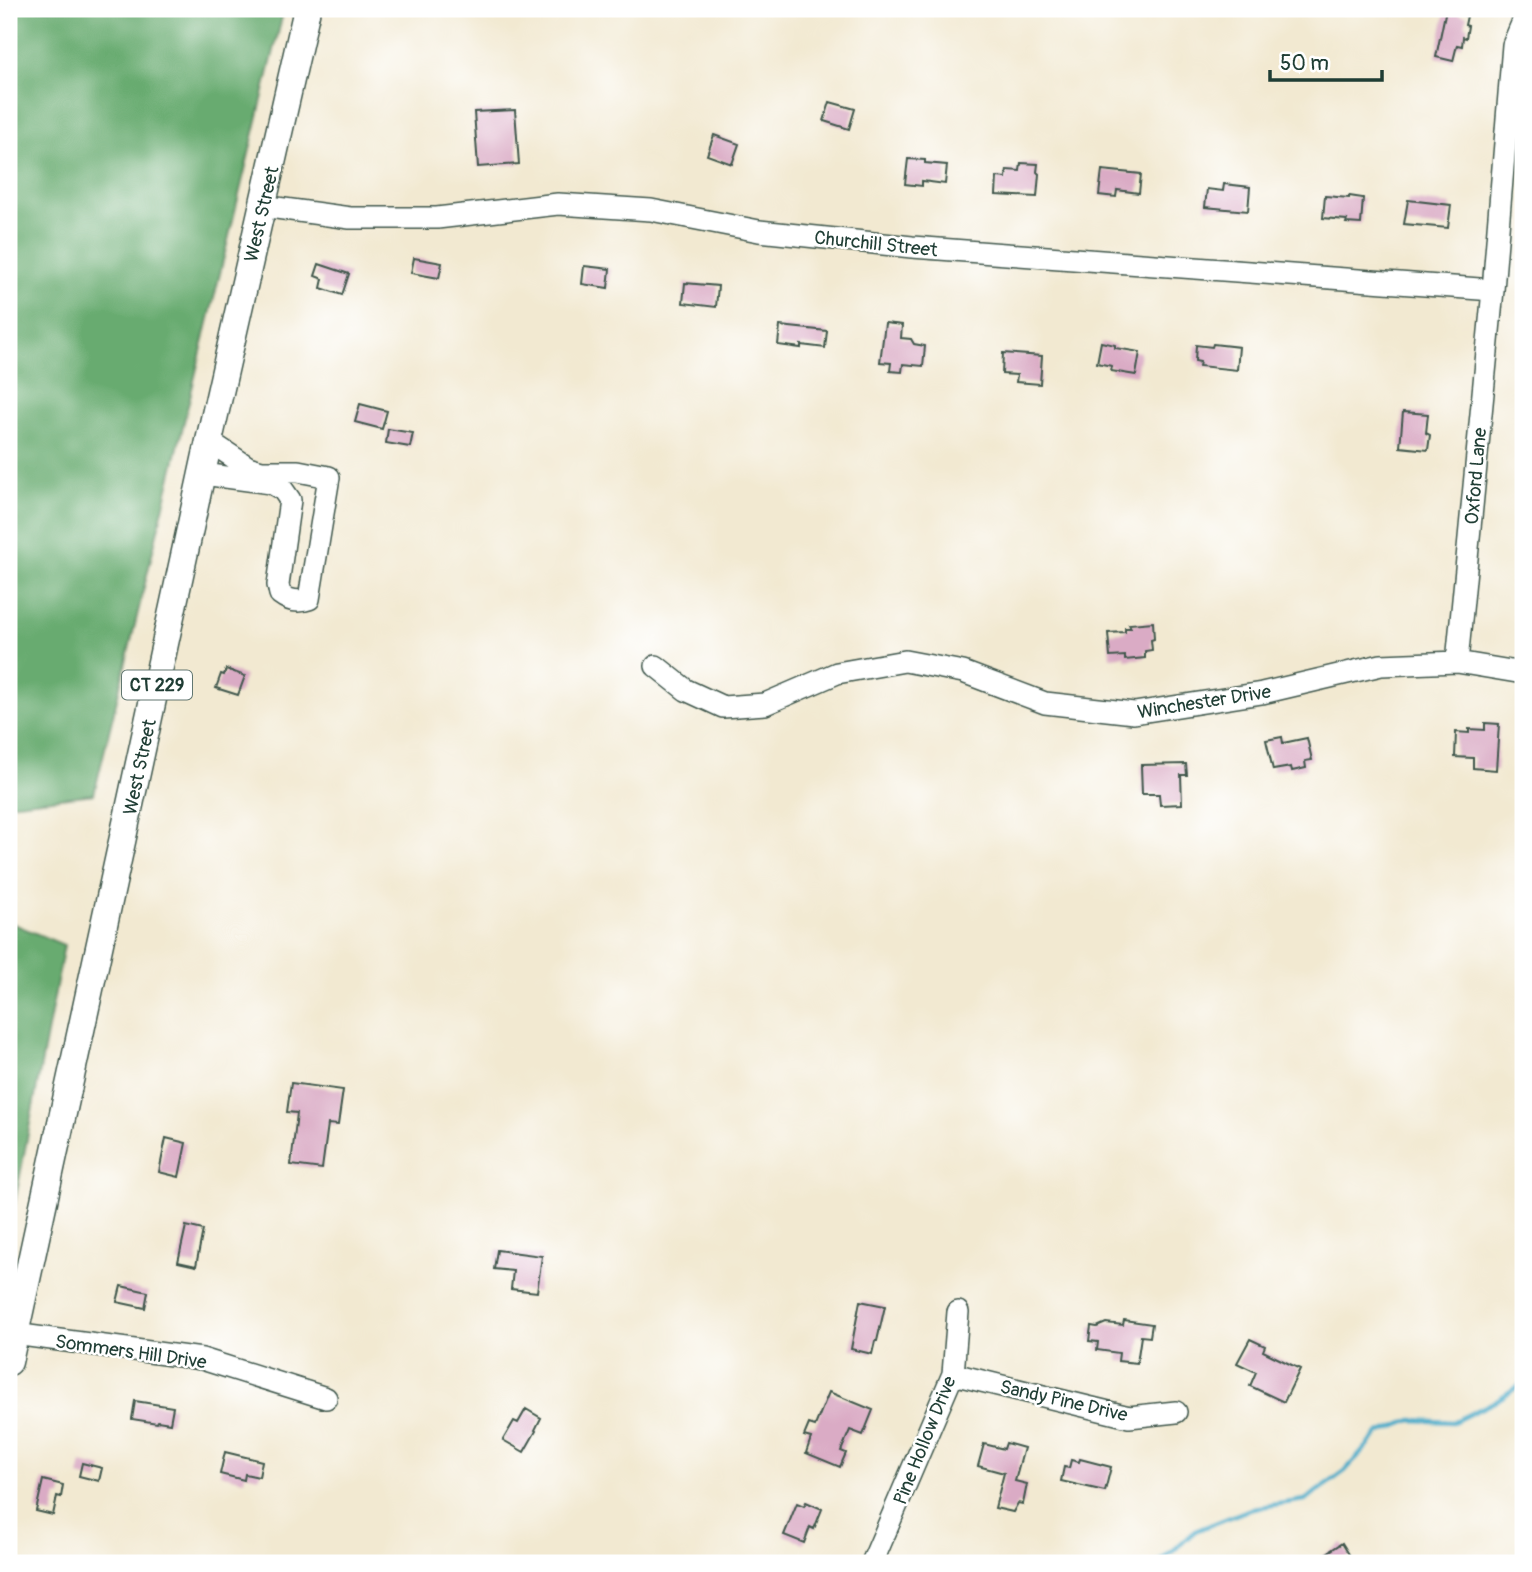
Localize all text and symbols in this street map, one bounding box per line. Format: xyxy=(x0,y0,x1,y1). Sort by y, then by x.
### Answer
scale bar xyxy=(1270,38,1382,82)
text: 50 m xyxy=(1280,50,1329,77)
street label: West Street xyxy=(239,164,285,264)
street label: Churchill Street xyxy=(813,226,939,262)
street label: Oxford Lane xyxy=(1460,426,1492,526)
road number: CT 229 xyxy=(122,670,192,700)
street label: Winchester Drive xyxy=(1136,679,1273,724)
street label: West Street xyxy=(118,717,162,817)
street label: Sommers Hill Drive xyxy=(54,1330,209,1375)
street label: Pine Hollow Drive xyxy=(888,1372,962,1508)
street label: Sandy Pine Drive xyxy=(998,1375,1130,1427)

